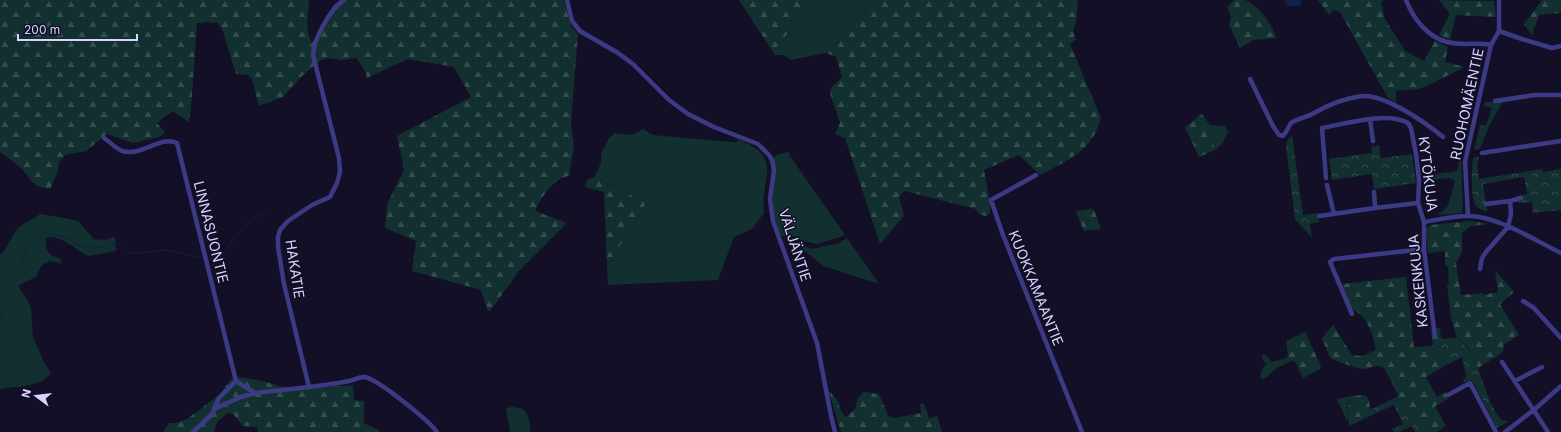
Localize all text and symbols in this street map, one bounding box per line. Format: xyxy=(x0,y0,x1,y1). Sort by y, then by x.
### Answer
scale bar xyxy=(18,16,137,42)
text: 200 m xyxy=(24,22,60,37)
street label: RUOHOMÄENTIE xyxy=(1446,47,1487,161)
street label: KYTÖKUJA xyxy=(1415,135,1442,213)
street label: LINNASUONTIE xyxy=(191,179,232,285)
street label: VÄLJÄNTIE xyxy=(776,206,815,283)
street label: KUOKKAMAANTIE xyxy=(1006,228,1067,348)
street label: KASKENKUJA xyxy=(1404,233,1431,328)
street label: HAKATIE xyxy=(282,238,309,299)
north arrow xyxy=(16,376,56,416)
text: N xyxy=(18,388,34,399)

